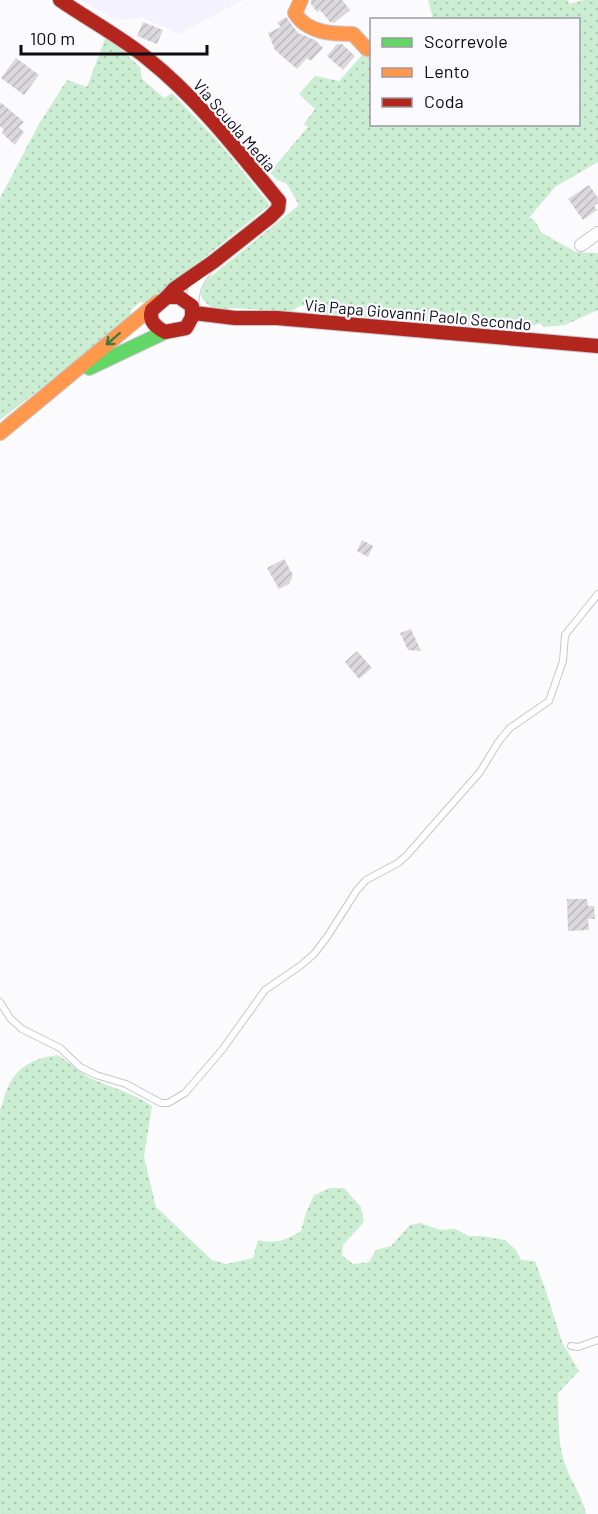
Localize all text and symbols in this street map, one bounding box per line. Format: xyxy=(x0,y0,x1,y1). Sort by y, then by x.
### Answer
scale bar xyxy=(21,18,207,56)
legend xyxy=(370,18,580,126)
text: 100 m xyxy=(30,27,75,49)
text: Scorrevole xyxy=(424,30,508,52)
text: Lento xyxy=(424,60,470,82)
street label: Via Scuola Media xyxy=(190,75,280,175)
text: Coda xyxy=(424,90,464,112)
street label: Via Papa Giovanni Paolo Secondo xyxy=(304,295,532,333)
one-way arrow xyxy=(106,332,121,346)

